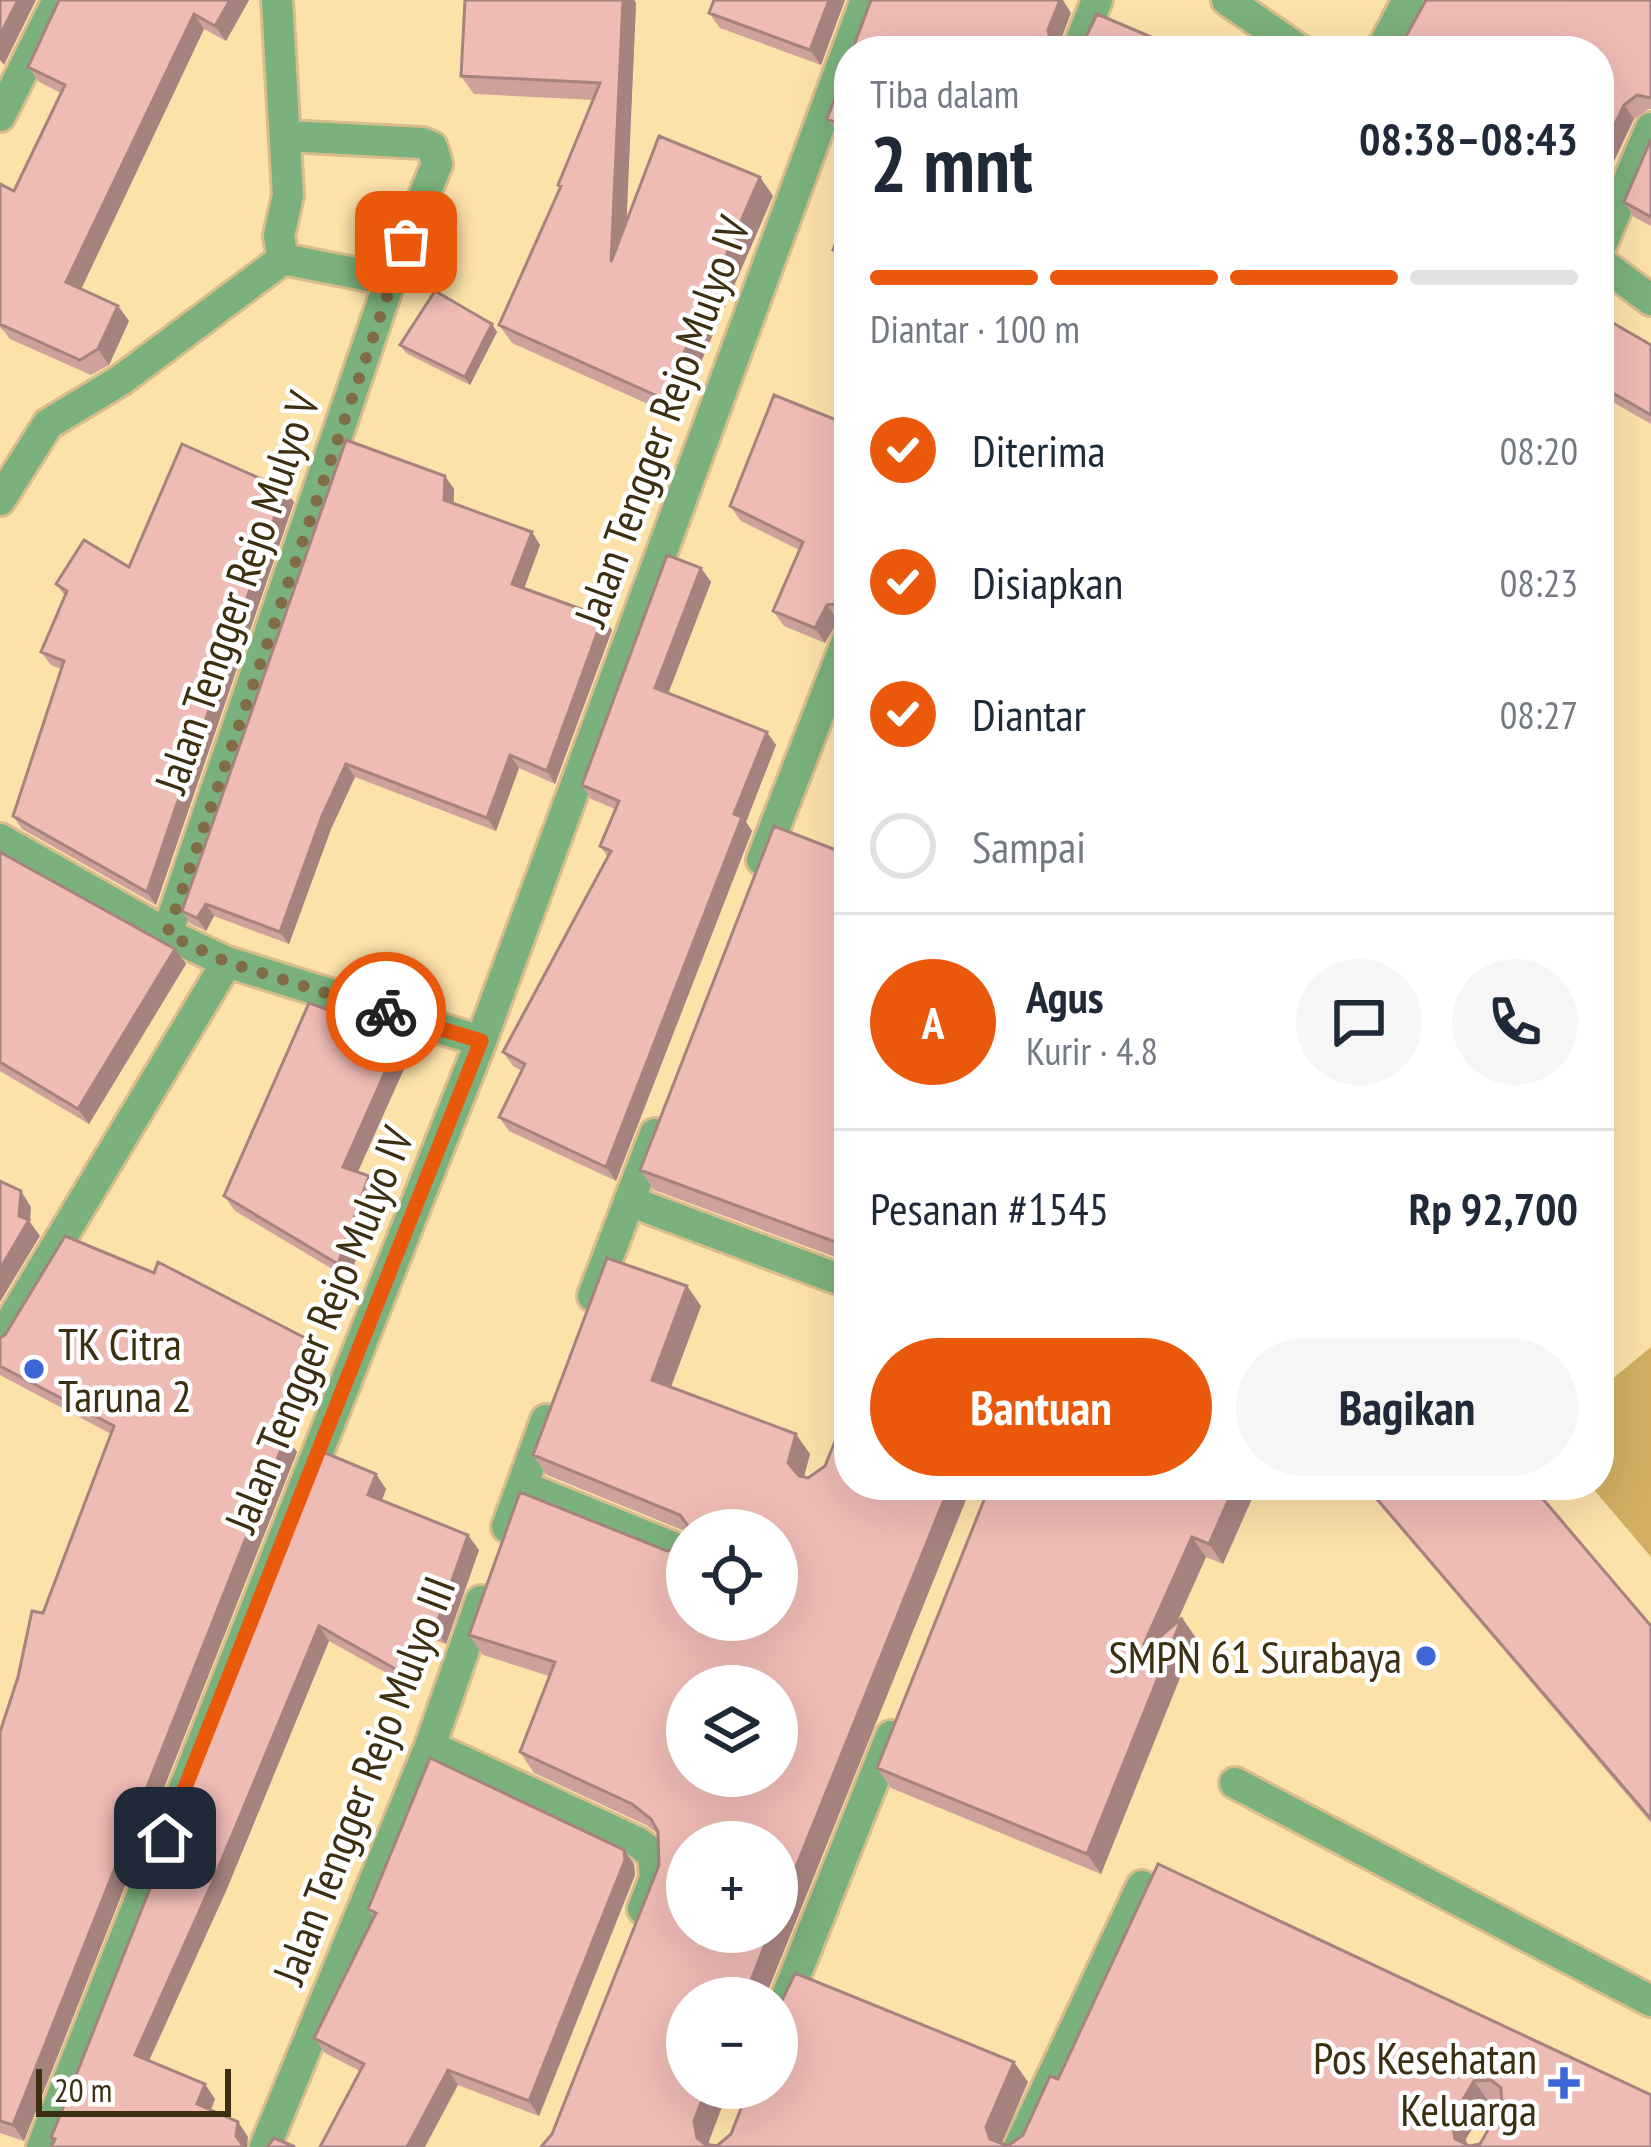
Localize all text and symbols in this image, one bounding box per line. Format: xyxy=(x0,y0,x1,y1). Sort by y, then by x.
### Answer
text: Tiba dalam xyxy=(870,68,1019,119)
text: 08:38–08:43 xyxy=(1359,109,1578,167)
text: 2 mnt xyxy=(870,113,1033,214)
pin xyxy=(355,191,457,293)
street label: Jalan Tengger Rejo Mulyo IV xyxy=(559,208,762,636)
icon: bag xyxy=(373,209,439,275)
text: Diantar · 100 m xyxy=(870,303,1080,354)
street label: Jalan Tengger Rejo Mulyo V xyxy=(140,384,332,802)
icon: check xyxy=(870,417,936,483)
text: Diterima xyxy=(972,421,1105,479)
text: 08:20 xyxy=(1500,425,1578,476)
icon: check xyxy=(870,549,936,615)
text: Disiapkan xyxy=(972,553,1123,611)
text: 08:23 xyxy=(1500,557,1578,608)
icon: check xyxy=(870,681,936,747)
text: Diantar xyxy=(972,685,1086,743)
text: 08:27 xyxy=(1500,689,1578,740)
text: Sampai xyxy=(972,817,1086,875)
courier xyxy=(326,952,446,1072)
button: chat xyxy=(1296,959,1422,1085)
button: phone xyxy=(1452,959,1578,1085)
text: Agus xyxy=(1026,967,1104,1025)
icon: bike xyxy=(353,979,419,1045)
text: A xyxy=(922,993,944,1051)
text: Kurir · 4.8 xyxy=(1026,1025,1158,1076)
street label: Jalan Tengger Rejo Mulyo IV xyxy=(210,1118,426,1542)
text: Pesanan #1545 xyxy=(870,1179,1109,1237)
text: Rp 92,700 xyxy=(1409,1179,1578,1237)
place label: TK Citra Taruna 2 xyxy=(58,1314,192,1424)
button: Bantuan xyxy=(870,1338,1212,1476)
button: Bagikan xyxy=(1236,1338,1578,1476)
marker: TK Citra Taruna 2 xyxy=(21,1356,47,1382)
map controls xyxy=(666,1509,798,2109)
button: locate xyxy=(666,1509,798,1641)
street label: Jalan Tengger Rejo Mulyo III xyxy=(258,1568,467,1994)
place label: SMPN 61 Surabaya xyxy=(1108,1627,1402,1685)
marker: SMPN 61 Surabaya xyxy=(1413,1643,1439,1669)
button: layers xyxy=(666,1665,798,1797)
pin xyxy=(114,1787,216,1889)
icon: home xyxy=(132,1805,198,1871)
button: + xyxy=(666,1821,798,1953)
button: − xyxy=(666,1977,798,2109)
place label: Pos Kesehatan Keluarga xyxy=(1313,2028,1537,2138)
scale bar xyxy=(36,2063,231,2116)
marker: Pos Kesehatan Keluarga xyxy=(1548,2067,1580,2099)
text: 20 m xyxy=(54,2068,112,2111)

